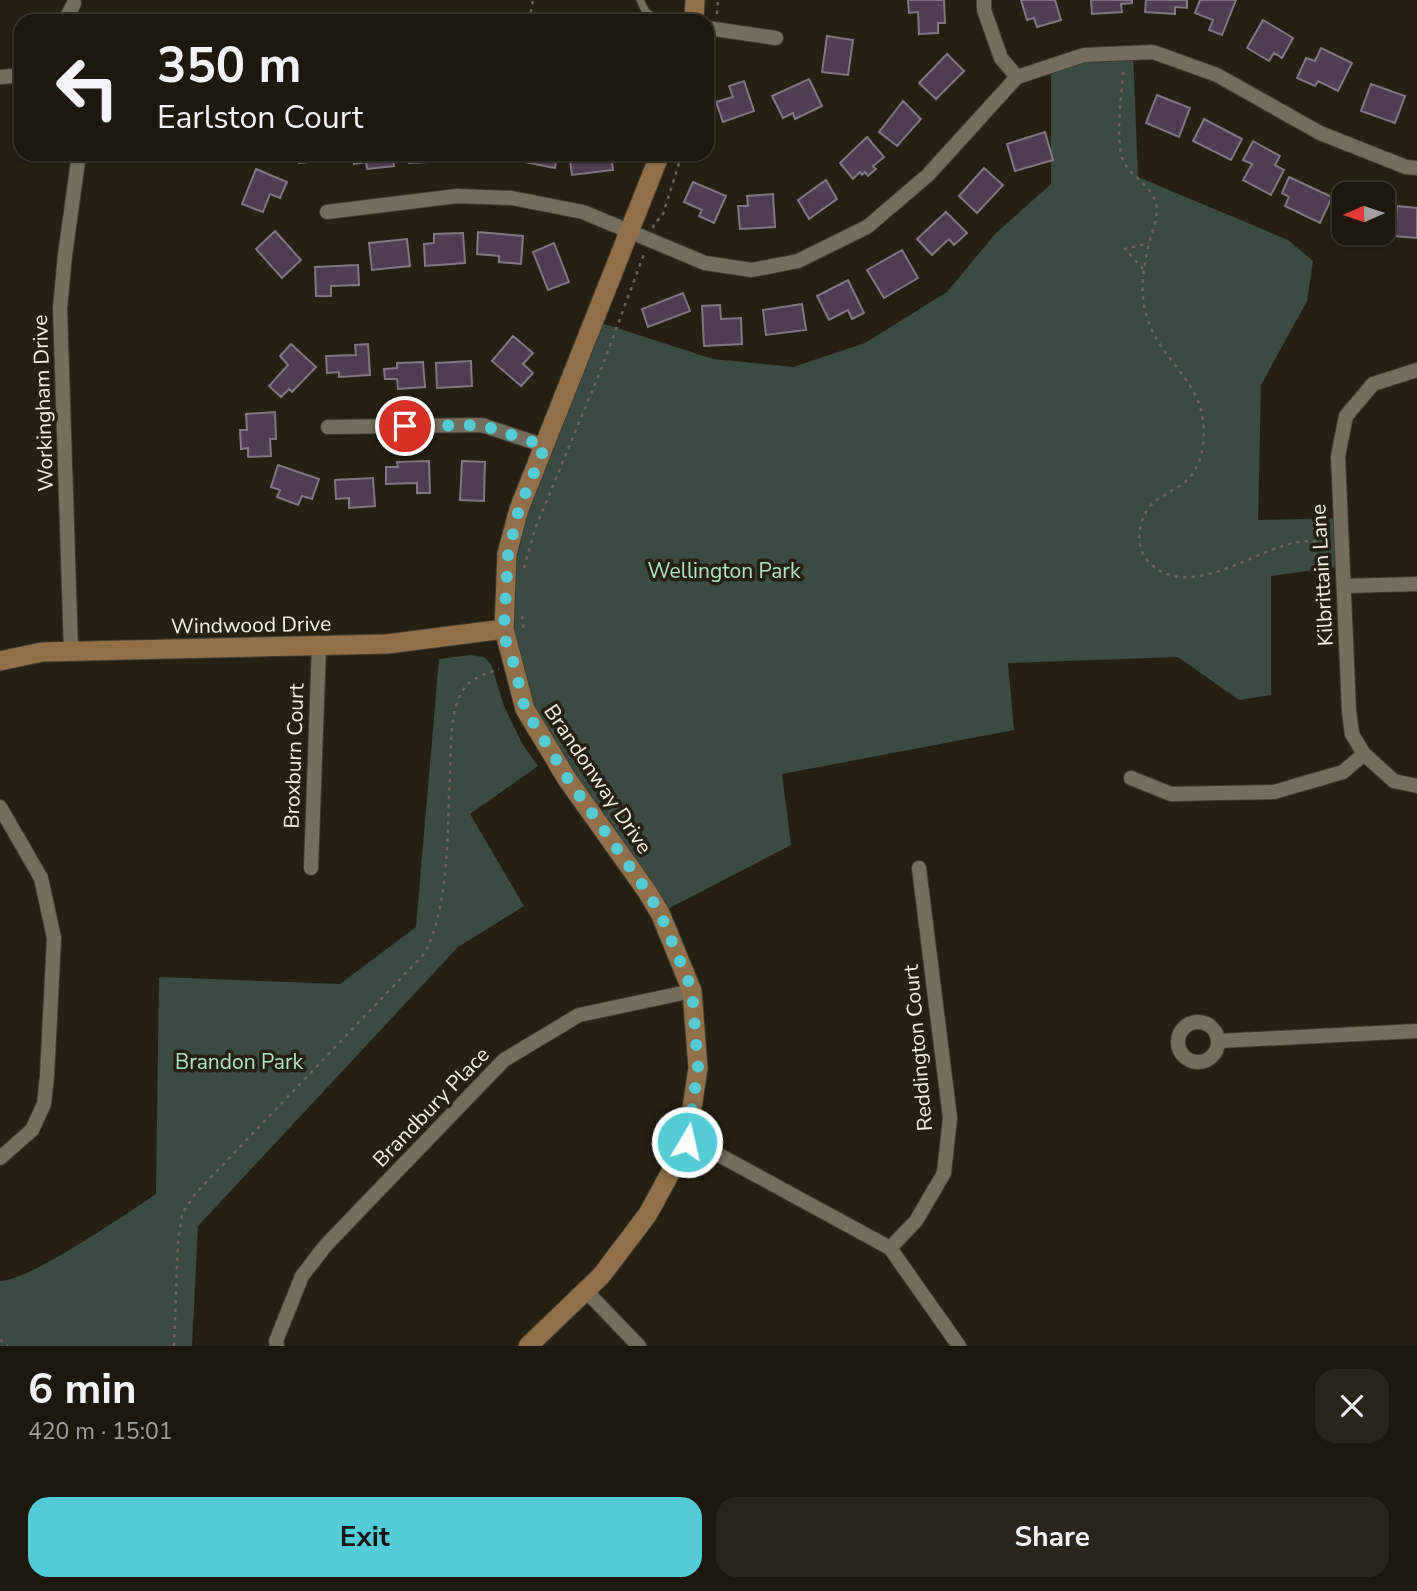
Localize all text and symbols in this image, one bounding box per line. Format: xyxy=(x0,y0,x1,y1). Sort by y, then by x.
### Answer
text: 350 m xyxy=(157,32,301,99)
icon: left xyxy=(42,42,133,133)
text: Earlston Court xyxy=(157,96,363,139)
north arrow xyxy=(1332,182,1395,245)
map controls xyxy=(1332,182,1395,245)
street label: Workingham Drive xyxy=(26,314,60,492)
pin xyxy=(375,396,435,456)
icon: arrive xyxy=(386,407,424,445)
street label: Kilbrittain Lane xyxy=(1304,503,1340,647)
park label: Wellington Park xyxy=(648,557,801,585)
street label: Windwood Drive xyxy=(171,610,331,640)
street label: Broxburn Court xyxy=(277,682,311,829)
street label: Brandonway Drive xyxy=(537,699,659,859)
street label: Reddington Court xyxy=(897,963,939,1132)
street label: Brandbury Place xyxy=(367,1041,495,1173)
park label: Brandon Park xyxy=(175,1048,303,1076)
position arrow xyxy=(650,1105,724,1179)
text: 6 min xyxy=(28,1361,137,1418)
button: close xyxy=(1315,1369,1389,1443)
text: 420 m · 15:01 xyxy=(28,1416,173,1447)
button: Exit xyxy=(28,1497,702,1577)
button: Share xyxy=(716,1497,1389,1577)

